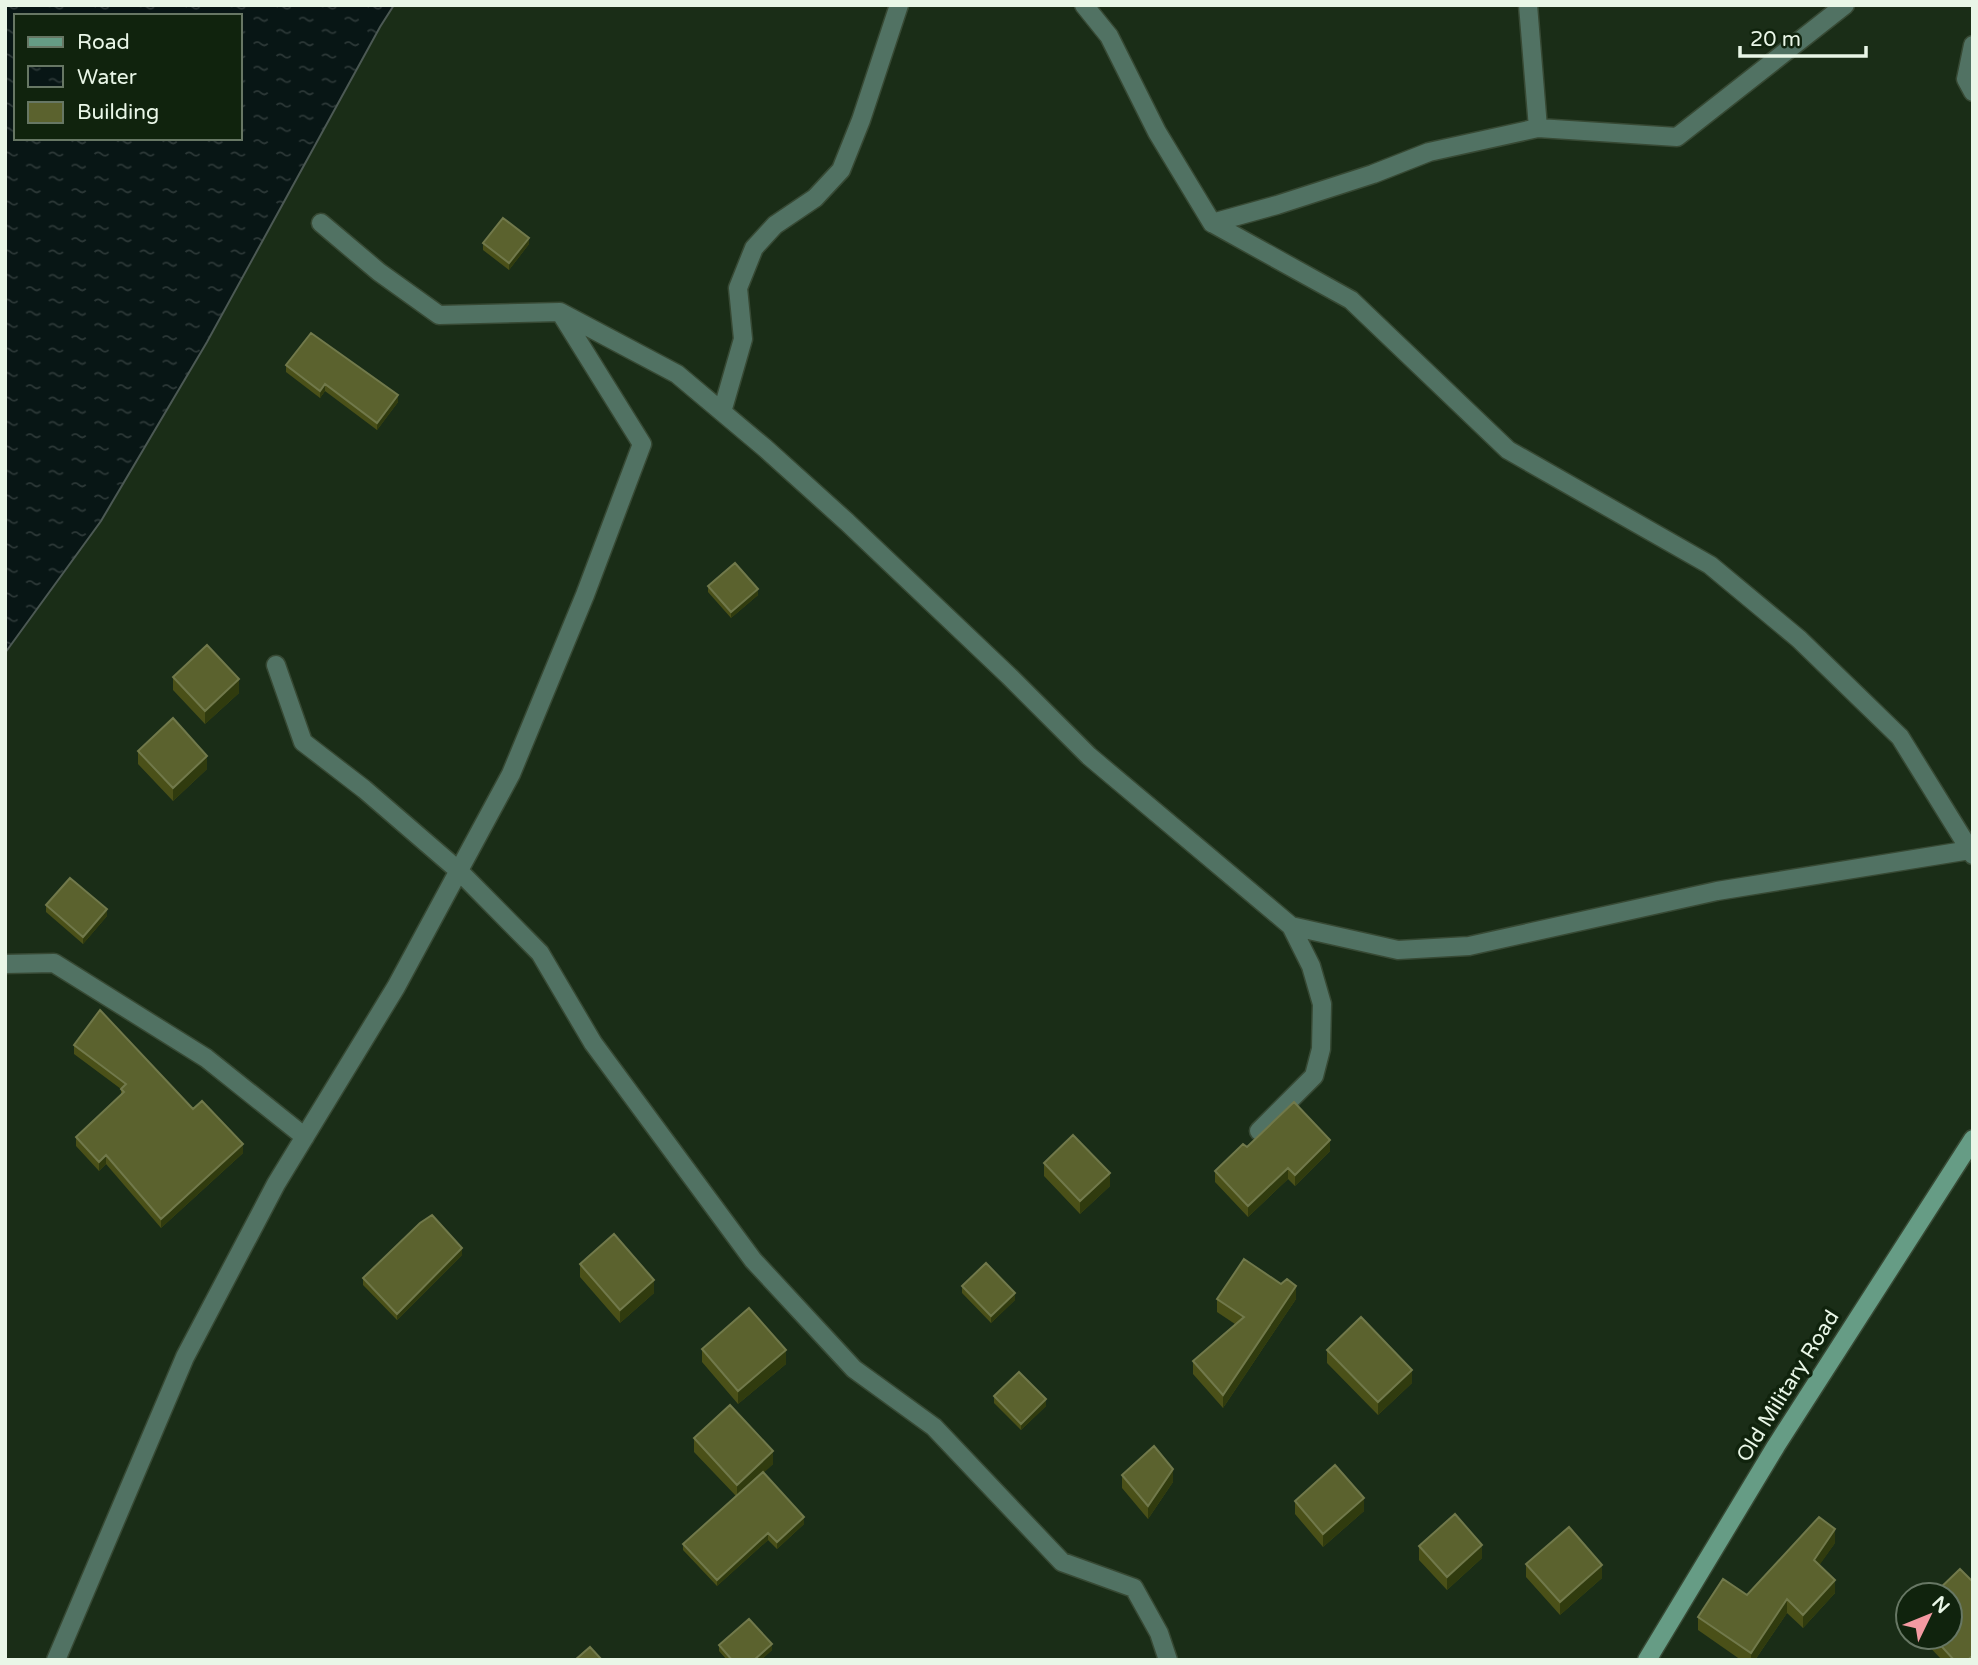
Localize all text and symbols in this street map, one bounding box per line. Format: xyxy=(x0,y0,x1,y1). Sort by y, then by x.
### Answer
legend xyxy=(14,14,242,140)
scale bar xyxy=(1740,14,1866,58)
text: 20 m xyxy=(1750,27,1801,52)
text: Road xyxy=(77,30,130,55)
text: Water xyxy=(77,65,137,90)
text: Building xyxy=(77,100,159,125)
street label: Old Military Road xyxy=(1731,1306,1845,1466)
north arrow xyxy=(1894,1581,1964,1651)
text: N xyxy=(1927,1592,1954,1618)

